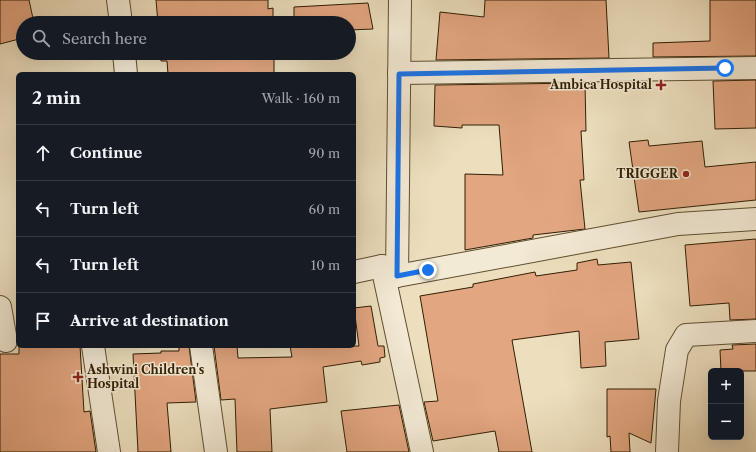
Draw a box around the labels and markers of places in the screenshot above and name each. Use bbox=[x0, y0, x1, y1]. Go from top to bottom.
place label: Ambica Hospital bbox=[549, 77, 652, 92]
marker: Ambica Hospital bbox=[655, 79, 667, 91]
place label: TRIGGER bbox=[616, 166, 679, 181]
marker: TRIGGER bbox=[681, 169, 691, 179]
place label: Ashwini Children's Hospital bbox=[86, 362, 205, 391]
marker: Ashwini Children's Hospital bbox=[72, 371, 84, 383]

